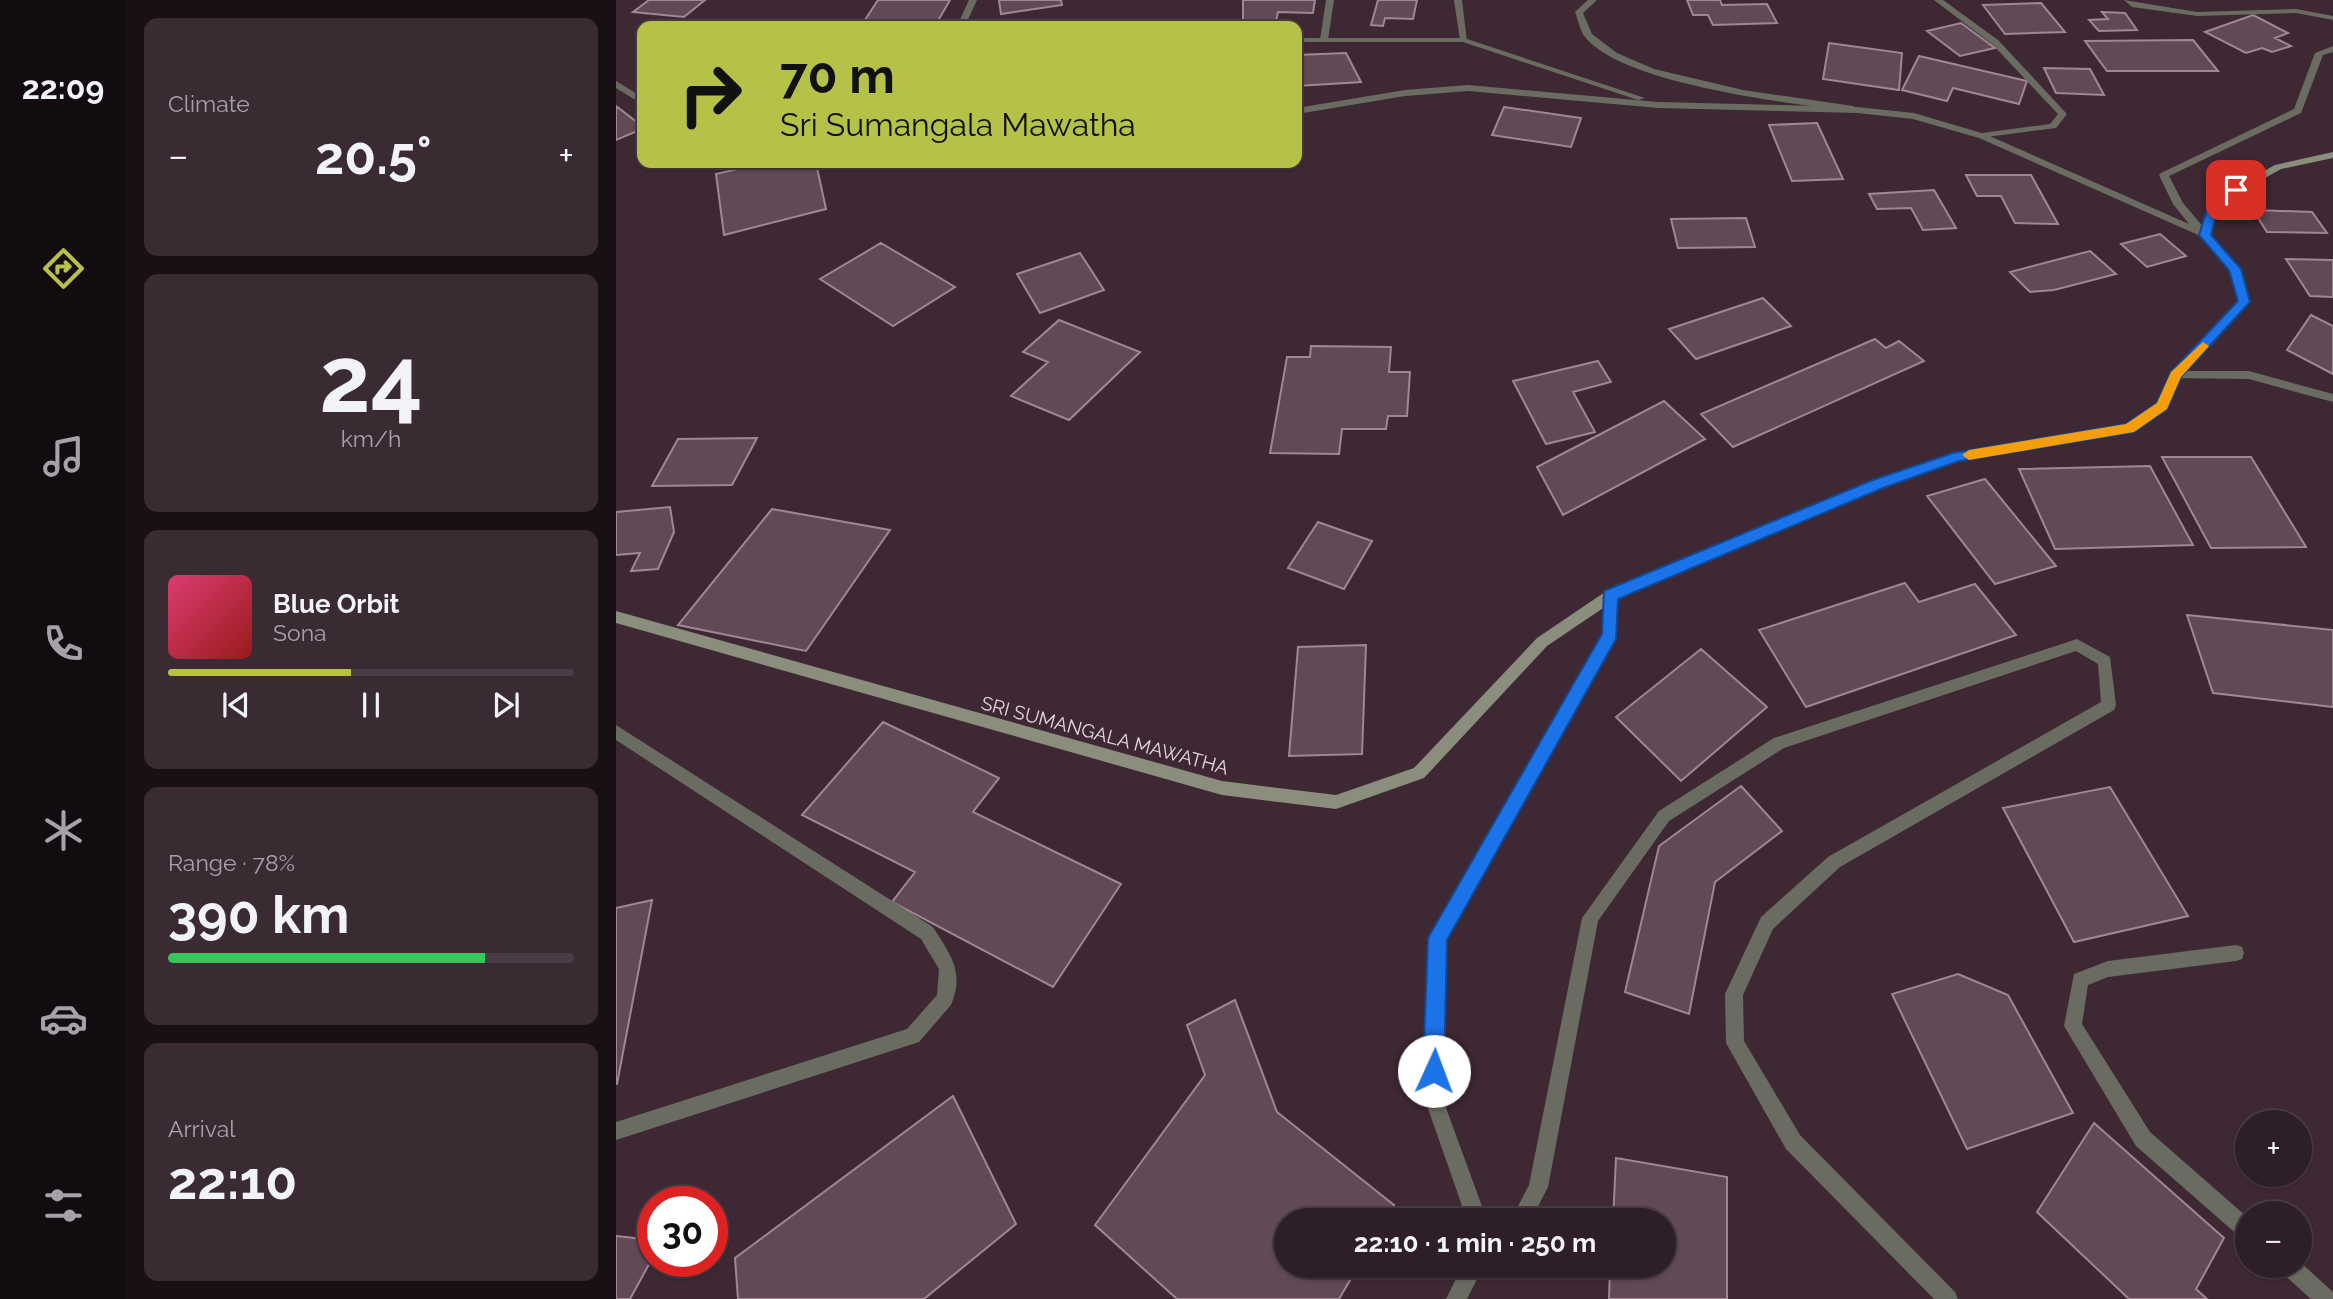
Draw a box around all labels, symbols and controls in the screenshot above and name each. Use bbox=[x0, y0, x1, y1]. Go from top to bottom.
text: 70 m bbox=[780, 47, 895, 104]
icon: right bbox=[665, 49, 756, 140]
text: 22:09 bbox=[22, 69, 104, 106]
text: Climate bbox=[168, 90, 250, 117]
text: Sri Sumangala Mawatha bbox=[780, 106, 1136, 143]
text: 20.5° bbox=[315, 125, 432, 186]
text: − bbox=[168, 133, 188, 178]
text: + bbox=[558, 133, 574, 178]
pin bbox=[2206, 160, 2266, 220]
icon: arrive bbox=[2217, 171, 2255, 209]
icon: directions bbox=[39, 244, 88, 293]
text: 24 bbox=[319, 326, 423, 433]
text: km/h bbox=[341, 425, 401, 452]
icon: music bbox=[39, 432, 88, 481]
text: Blue Orbit bbox=[273, 589, 400, 619]
icon: phone bbox=[39, 619, 88, 668]
text: Sona bbox=[273, 619, 327, 646]
icon: previous bbox=[217, 686, 255, 724]
icon: pause bbox=[352, 686, 390, 724]
icon: next bbox=[487, 686, 525, 724]
street label: SRI SUMANGALA MAWATHA bbox=[979, 691, 1231, 779]
icon: climate bbox=[39, 806, 88, 855]
text: Range · 78% bbox=[168, 849, 295, 876]
text: 390 km bbox=[168, 884, 349, 945]
icon: car bbox=[39, 994, 88, 1043]
position arrow bbox=[1397, 1034, 1471, 1108]
map controls bbox=[2235, 1110, 2312, 1278]
button: + bbox=[2235, 1110, 2312, 1187]
text: Arrival bbox=[168, 1115, 235, 1142]
text: 22:10 bbox=[168, 1150, 297, 1211]
icon: filters bbox=[39, 1181, 88, 1230]
speed limit sign: 30 bbox=[637, 1186, 728, 1277]
button: − bbox=[2235, 1201, 2312, 1278]
text: 22:10 · 1 min · 250 m bbox=[1354, 1228, 1596, 1258]

